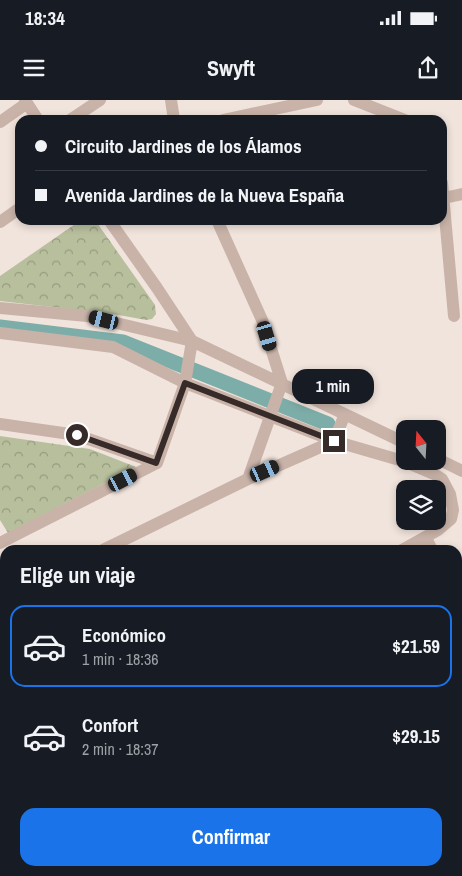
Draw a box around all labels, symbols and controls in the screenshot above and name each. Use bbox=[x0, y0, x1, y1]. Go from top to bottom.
text: 18:34 bbox=[25, 5, 65, 31]
text: Swyft bbox=[207, 53, 255, 83]
icon: menu bbox=[20, 54, 48, 82]
icon: share bbox=[414, 54, 442, 82]
text: Circuito Jardines de los Álamos bbox=[65, 133, 302, 159]
text: Avenida Jardines de la Nueva España bbox=[65, 182, 344, 208]
car bbox=[87, 309, 120, 331]
car bbox=[255, 319, 278, 353]
callout: 1 min bbox=[293, 368, 375, 404]
text: 1 min bbox=[316, 375, 350, 397]
north arrow bbox=[396, 420, 446, 470]
map controls bbox=[396, 420, 446, 530]
route start bbox=[66, 424, 88, 446]
route end bbox=[323, 430, 345, 452]
car bbox=[248, 458, 281, 484]
car bbox=[106, 467, 139, 493]
button: layers bbox=[396, 480, 446, 530]
text: Elige un viaje bbox=[20, 560, 135, 590]
text: Económico bbox=[82, 622, 166, 648]
icon: car bbox=[22, 624, 67, 669]
text: $21.59 bbox=[392, 633, 440, 659]
text: 1 min · 18:36 bbox=[82, 648, 159, 670]
text: Confort bbox=[82, 712, 138, 738]
icon: car bbox=[22, 714, 67, 759]
text: $29.15 bbox=[392, 723, 440, 749]
text: 2 min · 18:37 bbox=[82, 738, 159, 760]
button: Confirmar bbox=[20, 808, 442, 866]

